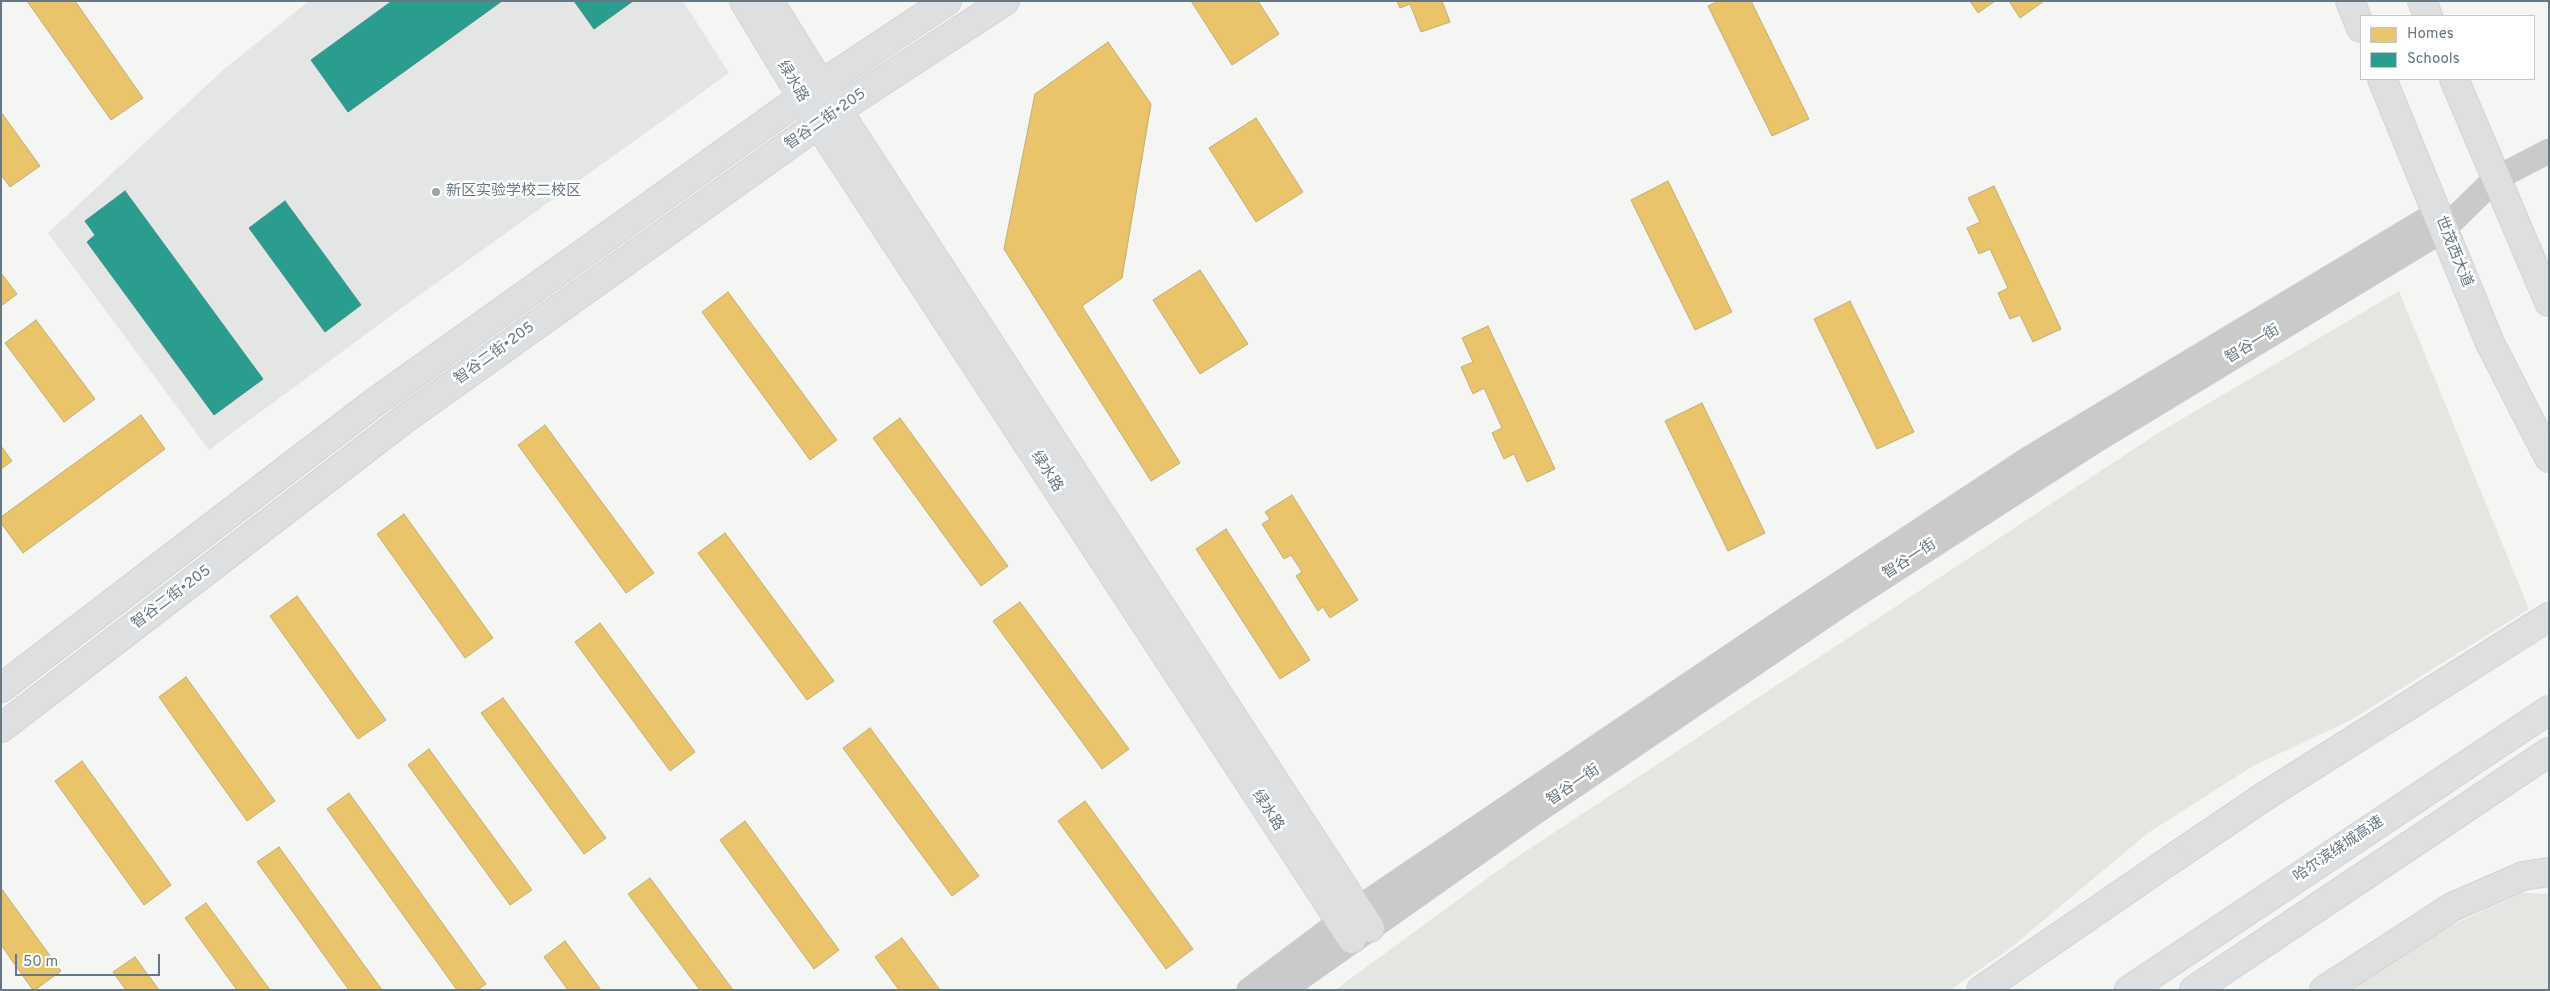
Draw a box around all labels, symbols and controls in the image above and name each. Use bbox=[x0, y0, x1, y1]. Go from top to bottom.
legend bbox=[2360, 15, 2535, 80]
text: Homes bbox=[2407, 25, 2454, 44]
text: Schools bbox=[2407, 50, 2460, 69]
street label: 绿水路 bbox=[773, 58, 811, 106]
street label: 智谷二街•205 bbox=[782, 86, 870, 154]
place label: 新区实验学校二校区 bbox=[446, 183, 581, 201]
marker: 新区实验学校二校区 bbox=[430, 186, 442, 198]
street label: 世茂西大道 bbox=[2431, 214, 2475, 290]
street label: 智谷二街•205 bbox=[452, 319, 538, 389]
street label: 智谷一街 bbox=[2223, 322, 2283, 368]
street label: 绿水路 bbox=[1026, 448, 1066, 496]
street label: 智谷一街 bbox=[1880, 536, 1940, 584]
street label: 智谷二街•205 bbox=[129, 562, 215, 634]
street label: 智谷一街 bbox=[1544, 762, 1604, 810]
street label: 绿水路 bbox=[1247, 787, 1287, 835]
street label: 哈尔滨绕城高速 bbox=[2290, 813, 2388, 887]
scale bar bbox=[18, 944, 162, 976]
text: 50 m bbox=[23, 953, 58, 972]

